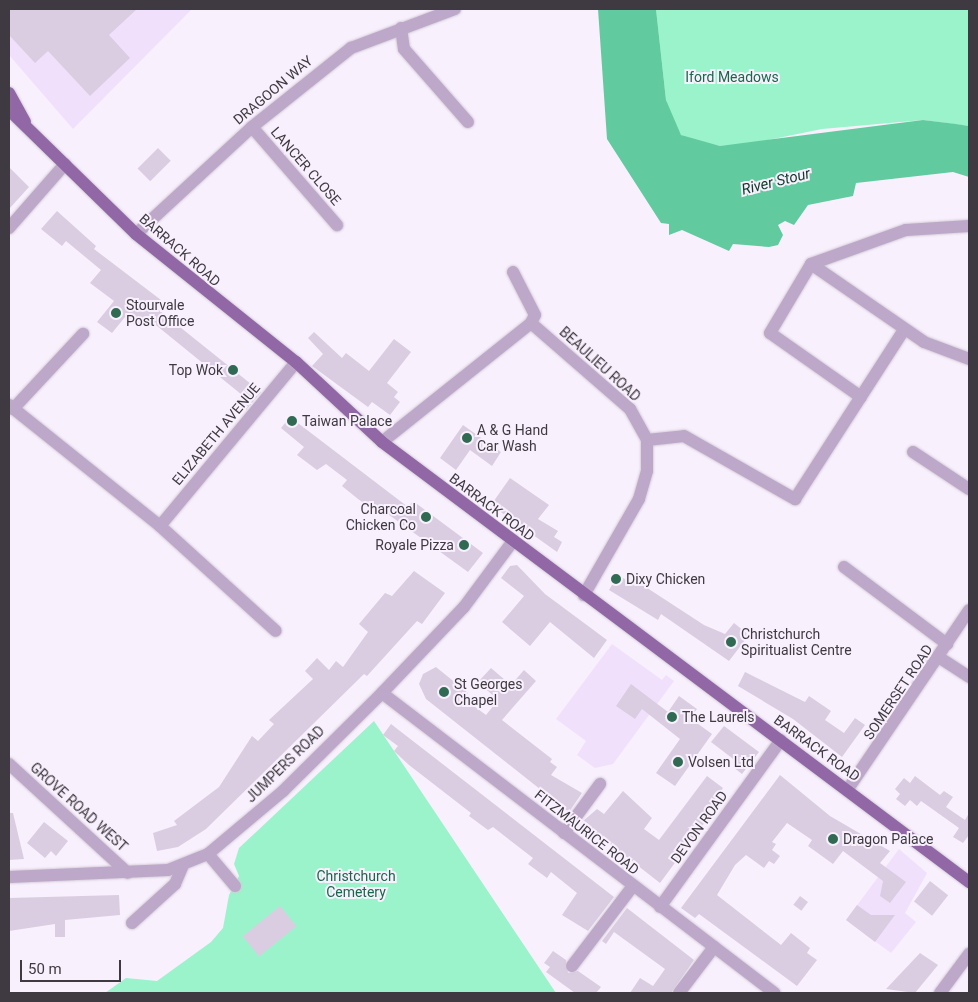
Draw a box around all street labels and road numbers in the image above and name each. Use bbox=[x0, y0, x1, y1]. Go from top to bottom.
street label: DRAGOON WAY bbox=[230, 52, 316, 128]
street label: LANCER CLOSE bbox=[267, 123, 345, 209]
street label: BARRACK ROAD bbox=[136, 210, 224, 290]
street label: BEAULIEU ROAD bbox=[556, 323, 644, 405]
street label: ELIZABETH AVENUE bbox=[168, 380, 264, 488]
street label: BARRACK ROAD bbox=[446, 470, 538, 544]
street label: SOMERSET ROAD bbox=[860, 641, 936, 743]
street label: BARRACK ROAD bbox=[771, 711, 863, 785]
street label: JUMPERS ROAD bbox=[242, 722, 328, 806]
street label: GROVE ROAD WEST bbox=[27, 759, 131, 855]
street label: FITZMAURICE ROAD bbox=[531, 786, 643, 878]
street label: DEVON ROAD bbox=[667, 787, 731, 867]

